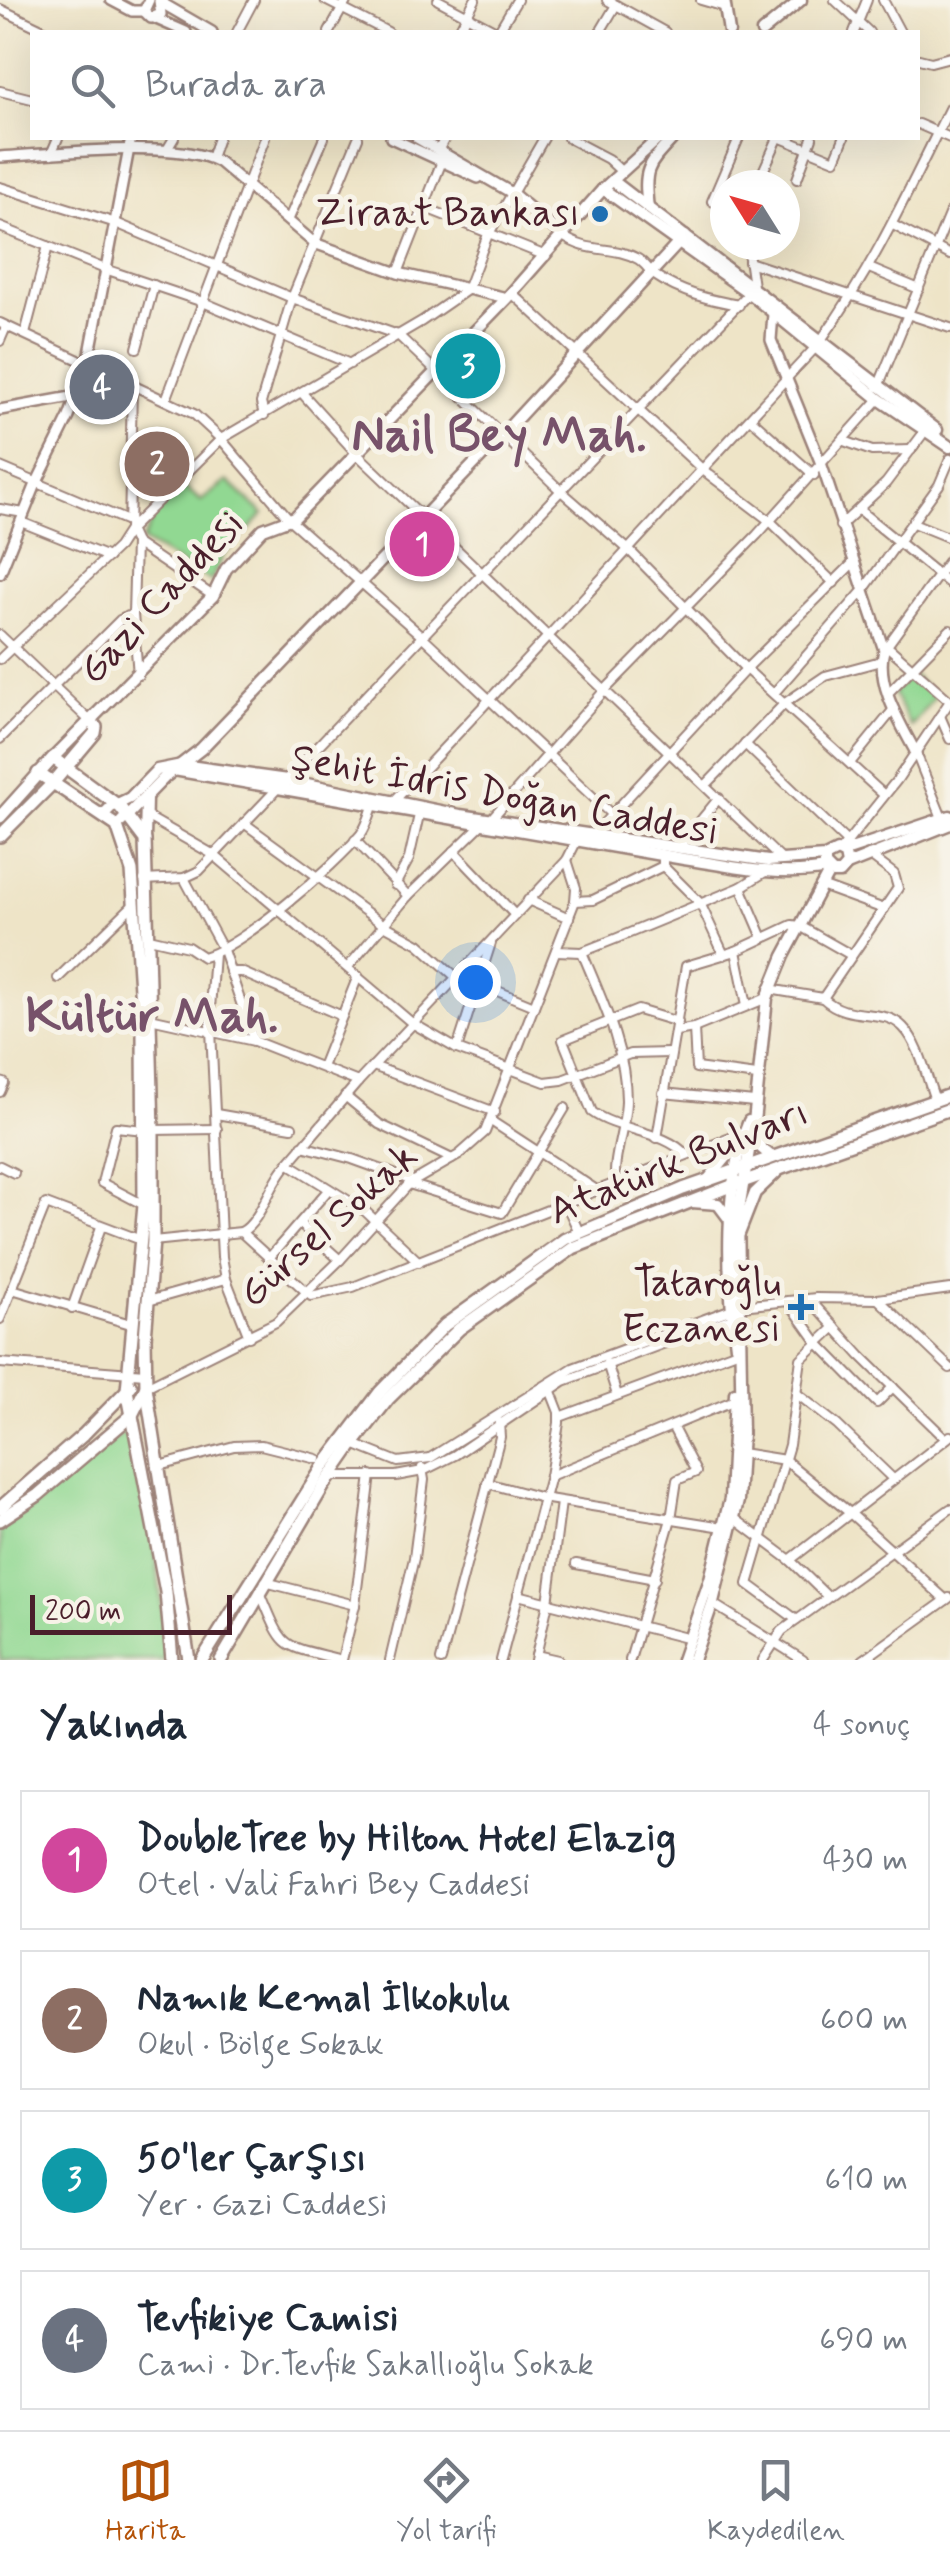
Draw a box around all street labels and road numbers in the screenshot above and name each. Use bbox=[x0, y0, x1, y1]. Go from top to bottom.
street label: Gazi Caddesi bbox=[68, 500, 256, 696]
street label: Şehit İdris Doğan Caddesi bbox=[287, 733, 723, 859]
street label: Atatürk Bulvarı bbox=[542, 1087, 816, 1239]
street label: Gürsel Sokak bbox=[228, 1132, 430, 1320]

